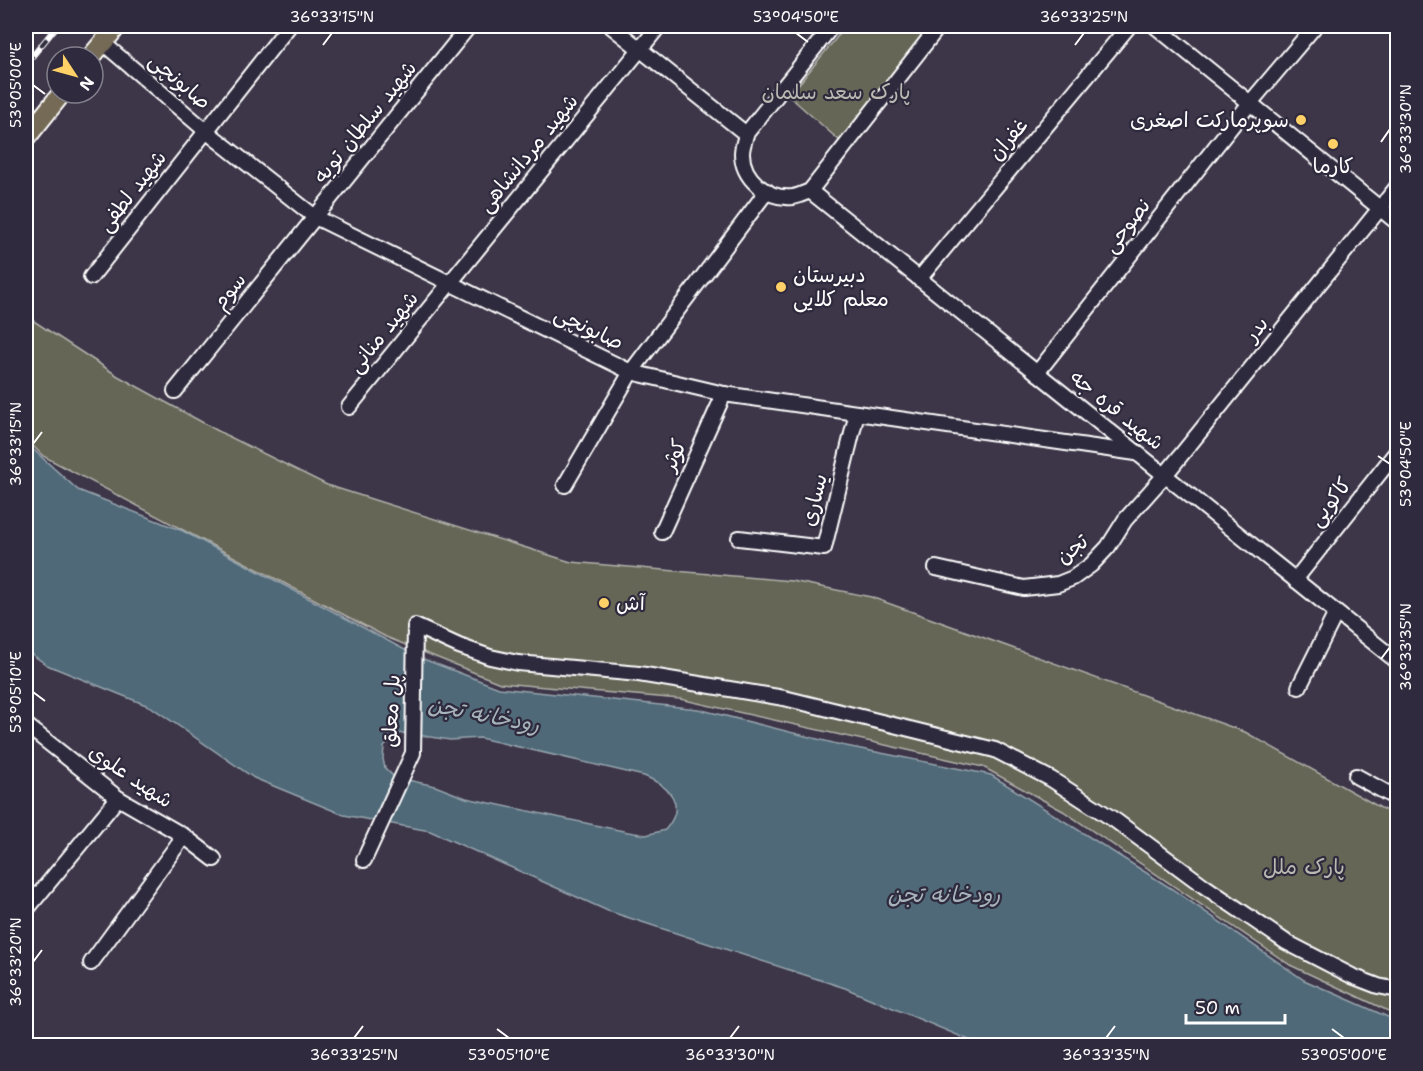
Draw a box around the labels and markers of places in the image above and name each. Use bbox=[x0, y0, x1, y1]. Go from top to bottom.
place label: سوپرمارکت اصغری bbox=[1130, 106, 1289, 134]
marker: سوپرمارکت اصغری bbox=[1294, 113, 1308, 127]
marker: کارما bbox=[1326, 137, 1340, 151]
place label: کارما bbox=[1313, 152, 1353, 180]
place label: دبیرستان معلم کلایی bbox=[793, 261, 889, 315]
marker: دبیرستان معلم کلایی bbox=[774, 280, 788, 294]
place label: آش bbox=[616, 589, 646, 617]
marker: آش bbox=[597, 596, 611, 610]

